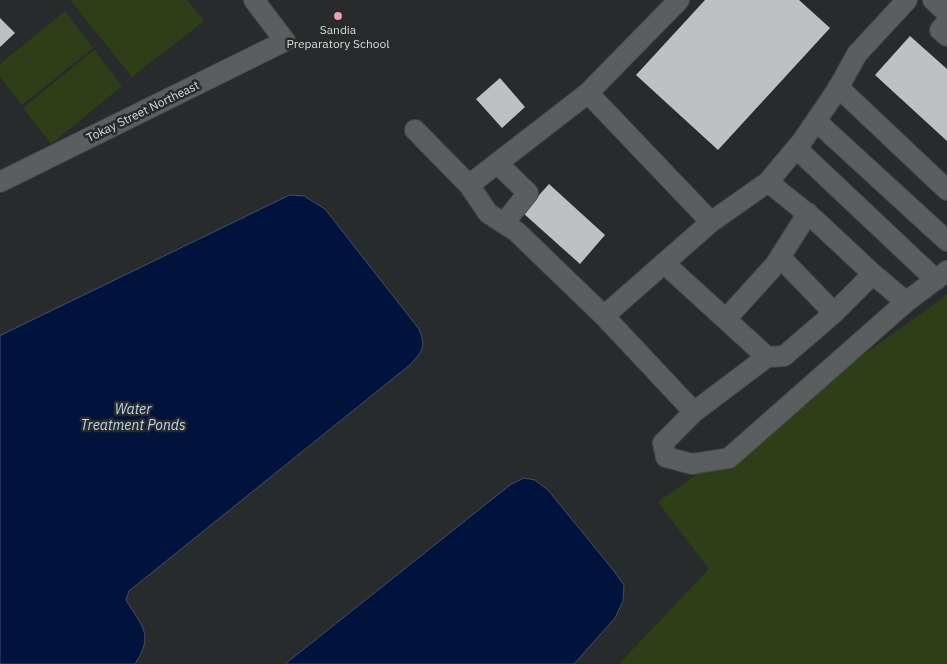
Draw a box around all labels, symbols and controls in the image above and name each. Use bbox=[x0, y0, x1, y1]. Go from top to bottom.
marker: Sandia Preparatory School bbox=[332, 10, 344, 22]
place label: Sandia Preparatory School bbox=[287, 24, 389, 52]
street label: Tokay Street Northeast bbox=[84, 78, 202, 146]
water label: Water Treatment Ponds bbox=[80, 402, 186, 434]

